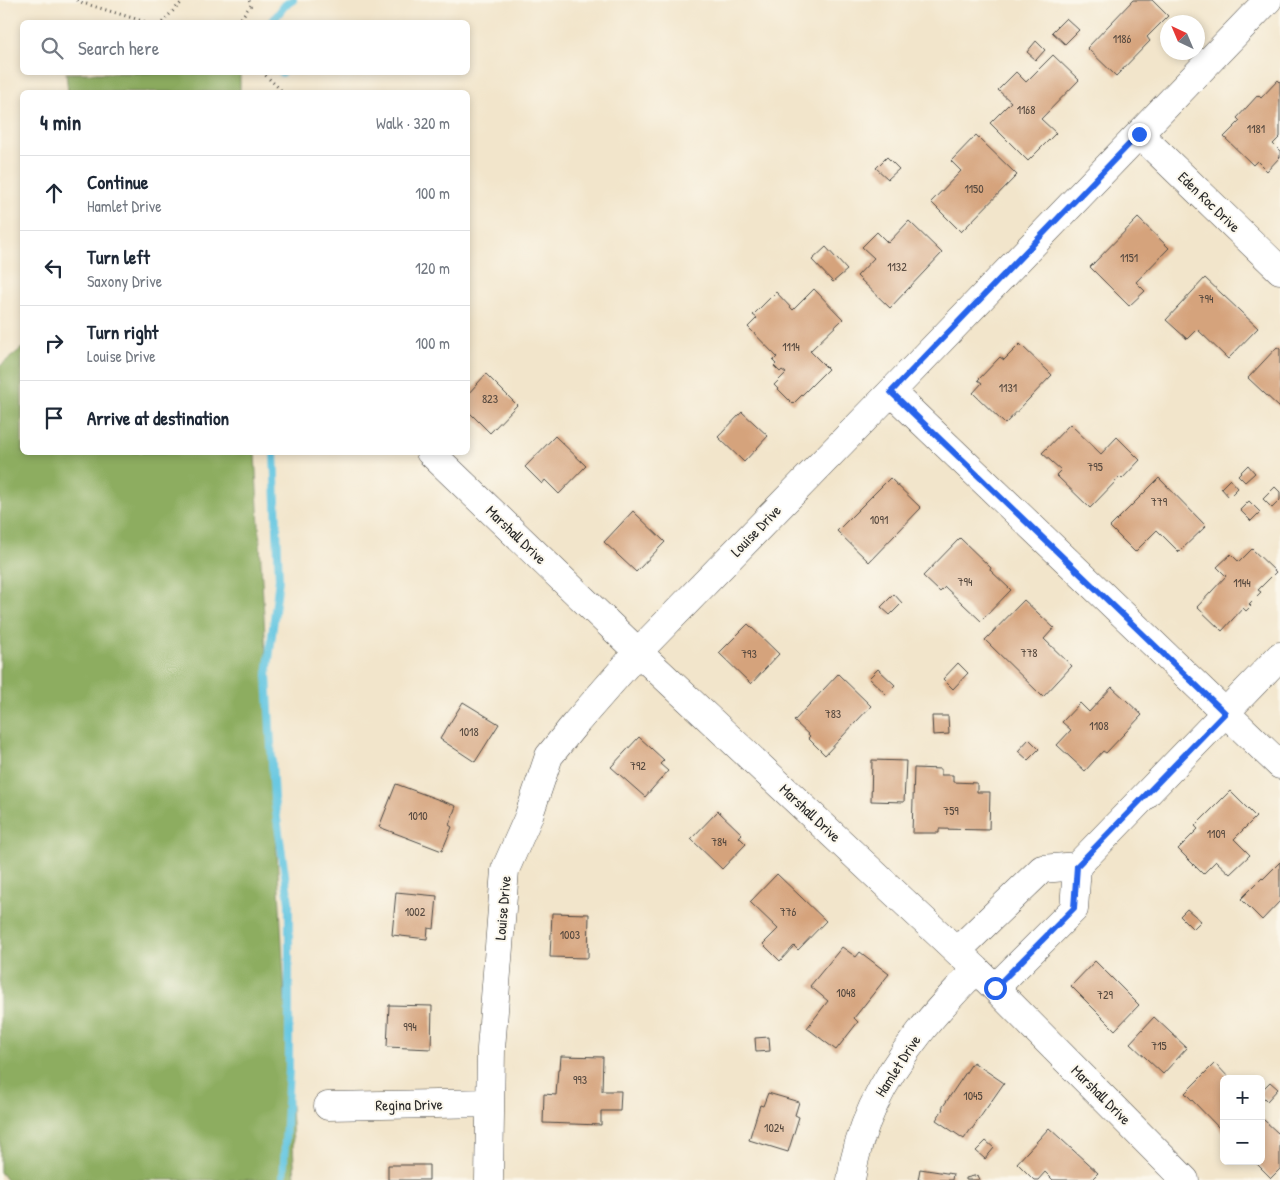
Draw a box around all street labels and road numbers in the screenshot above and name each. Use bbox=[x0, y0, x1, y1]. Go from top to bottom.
street label: Eden Roc Drive bbox=[1174, 167, 1245, 237]
street label: Marshall Drive bbox=[481, 500, 551, 569]
street label: Louise Drive bbox=[726, 500, 786, 561]
street label: Marshall Drive bbox=[775, 779, 846, 846]
street label: Louise Drive bbox=[489, 875, 516, 941]
street label: Hamlet Drive bbox=[870, 1031, 925, 1101]
street label: Marshall Drive bbox=[1067, 1060, 1136, 1129]
street label: Regina Drive bbox=[375, 1093, 443, 1116]

